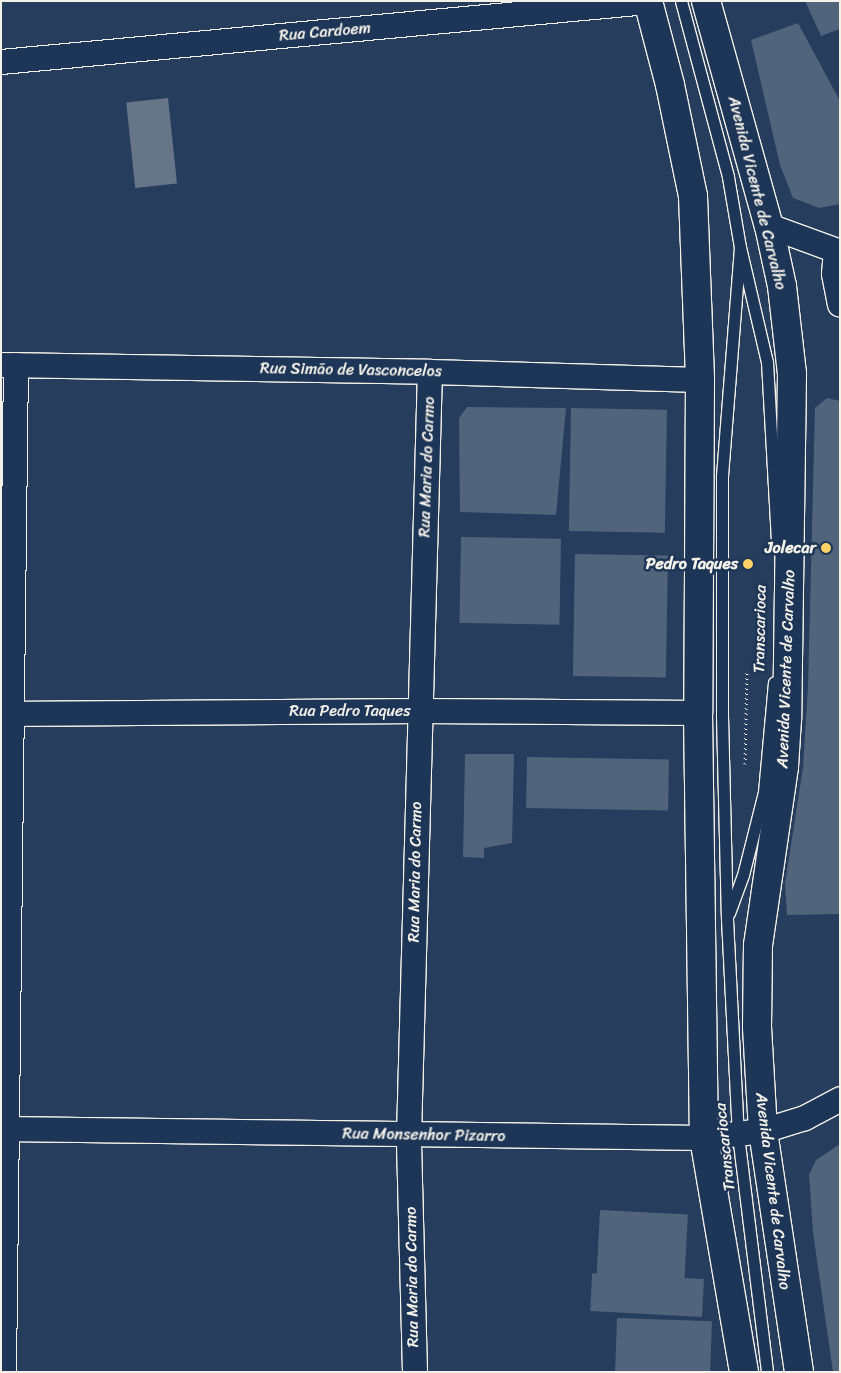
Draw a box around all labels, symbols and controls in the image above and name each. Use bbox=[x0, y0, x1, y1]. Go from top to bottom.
street label: Rua Cardoem bbox=[279, 18, 371, 46]
street label: Avenida Vicente de Carvalho bbox=[724, 94, 790, 292]
street label: Rua Simão de Vasconcelos bbox=[260, 359, 442, 381]
street label: Rua Maria do Carmo bbox=[415, 396, 439, 538]
place label: Jolecar bbox=[765, 538, 816, 558]
marker: Jolecar bbox=[820, 542, 832, 554]
place label: Pedro Taques bbox=[646, 554, 738, 574]
marker: Pedro Taques bbox=[742, 558, 754, 570]
street label: Avenida Vicente de Carvalho bbox=[773, 569, 799, 769]
street label: Transcarioca bbox=[750, 585, 770, 673]
street label: Rua Pedro Taques bbox=[289, 701, 411, 721]
street label: Rua Maria do Carmo bbox=[404, 802, 426, 942]
street label: Avenida Vicente de Carvalho bbox=[751, 1091, 795, 1291]
street label: Transcarioca bbox=[711, 1102, 739, 1192]
street label: Rua Monsenhor Pizarro bbox=[343, 1124, 505, 1146]
street label: Rua Maria do Carmo bbox=[401, 1207, 423, 1347]

